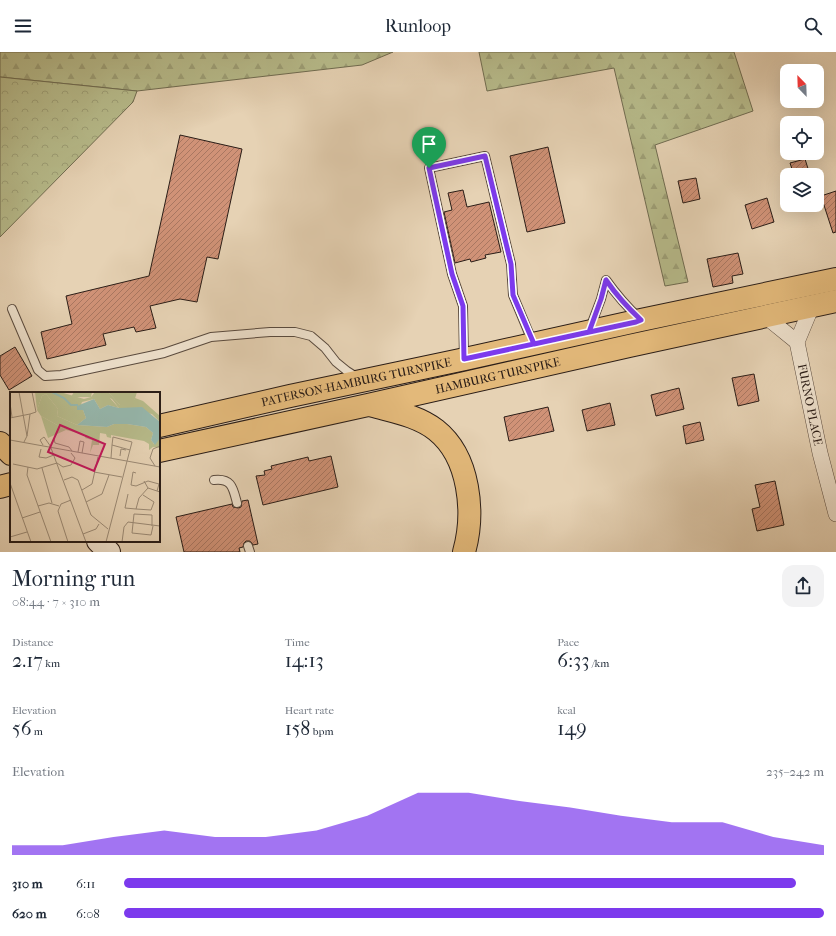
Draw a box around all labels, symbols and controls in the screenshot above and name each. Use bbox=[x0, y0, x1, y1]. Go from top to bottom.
icon: menu bbox=[12, 15, 34, 37]
icon: search bbox=[802, 15, 824, 37]
text: Runloop bbox=[385, 16, 451, 37]
north arrow bbox=[780, 64, 824, 108]
map controls bbox=[780, 64, 824, 212]
button: locate bbox=[780, 116, 824, 160]
pin bbox=[412, 127, 446, 168]
icon: arrive bbox=[418, 133, 440, 155]
button: layers bbox=[780, 168, 824, 212]
street label: PATERSON-HAMBURG TURNPIKE bbox=[260, 355, 453, 409]
street label: HAMBURG TURNPIKE bbox=[434, 355, 562, 397]
street label: FURNO PLACE bbox=[795, 363, 825, 447]
inset map bbox=[10, 392, 160, 542]
button: share bbox=[782, 565, 824, 607]
text: Morning run bbox=[12, 566, 135, 592]
text: 08:44 · 7 × 310 m bbox=[12, 594, 100, 609]
text: Distance bbox=[12, 636, 53, 649]
text: Time bbox=[285, 636, 310, 649]
text: Pace bbox=[557, 636, 579, 649]
text: 2.17 bbox=[12, 649, 43, 672]
text: 14:13 bbox=[285, 649, 324, 672]
text: 6:33 bbox=[557, 649, 589, 672]
text: km bbox=[43, 657, 60, 670]
text: /km bbox=[589, 657, 609, 670]
text: Elevation bbox=[12, 704, 56, 717]
text: Heart rate bbox=[285, 704, 334, 717]
text: kcal bbox=[557, 704, 576, 717]
text: 56 bbox=[12, 717, 31, 740]
text: 158 bbox=[285, 717, 310, 740]
text: 149 bbox=[557, 717, 587, 740]
text: m bbox=[31, 725, 43, 738]
text: bpm bbox=[310, 725, 334, 738]
text: Elevation bbox=[12, 764, 65, 779]
text: 235–242 m bbox=[766, 764, 824, 779]
text: 310 m bbox=[12, 876, 43, 891]
text: 6:11 bbox=[76, 876, 95, 891]
text: 620 m bbox=[12, 906, 47, 921]
text: 6:08 bbox=[76, 906, 100, 921]

